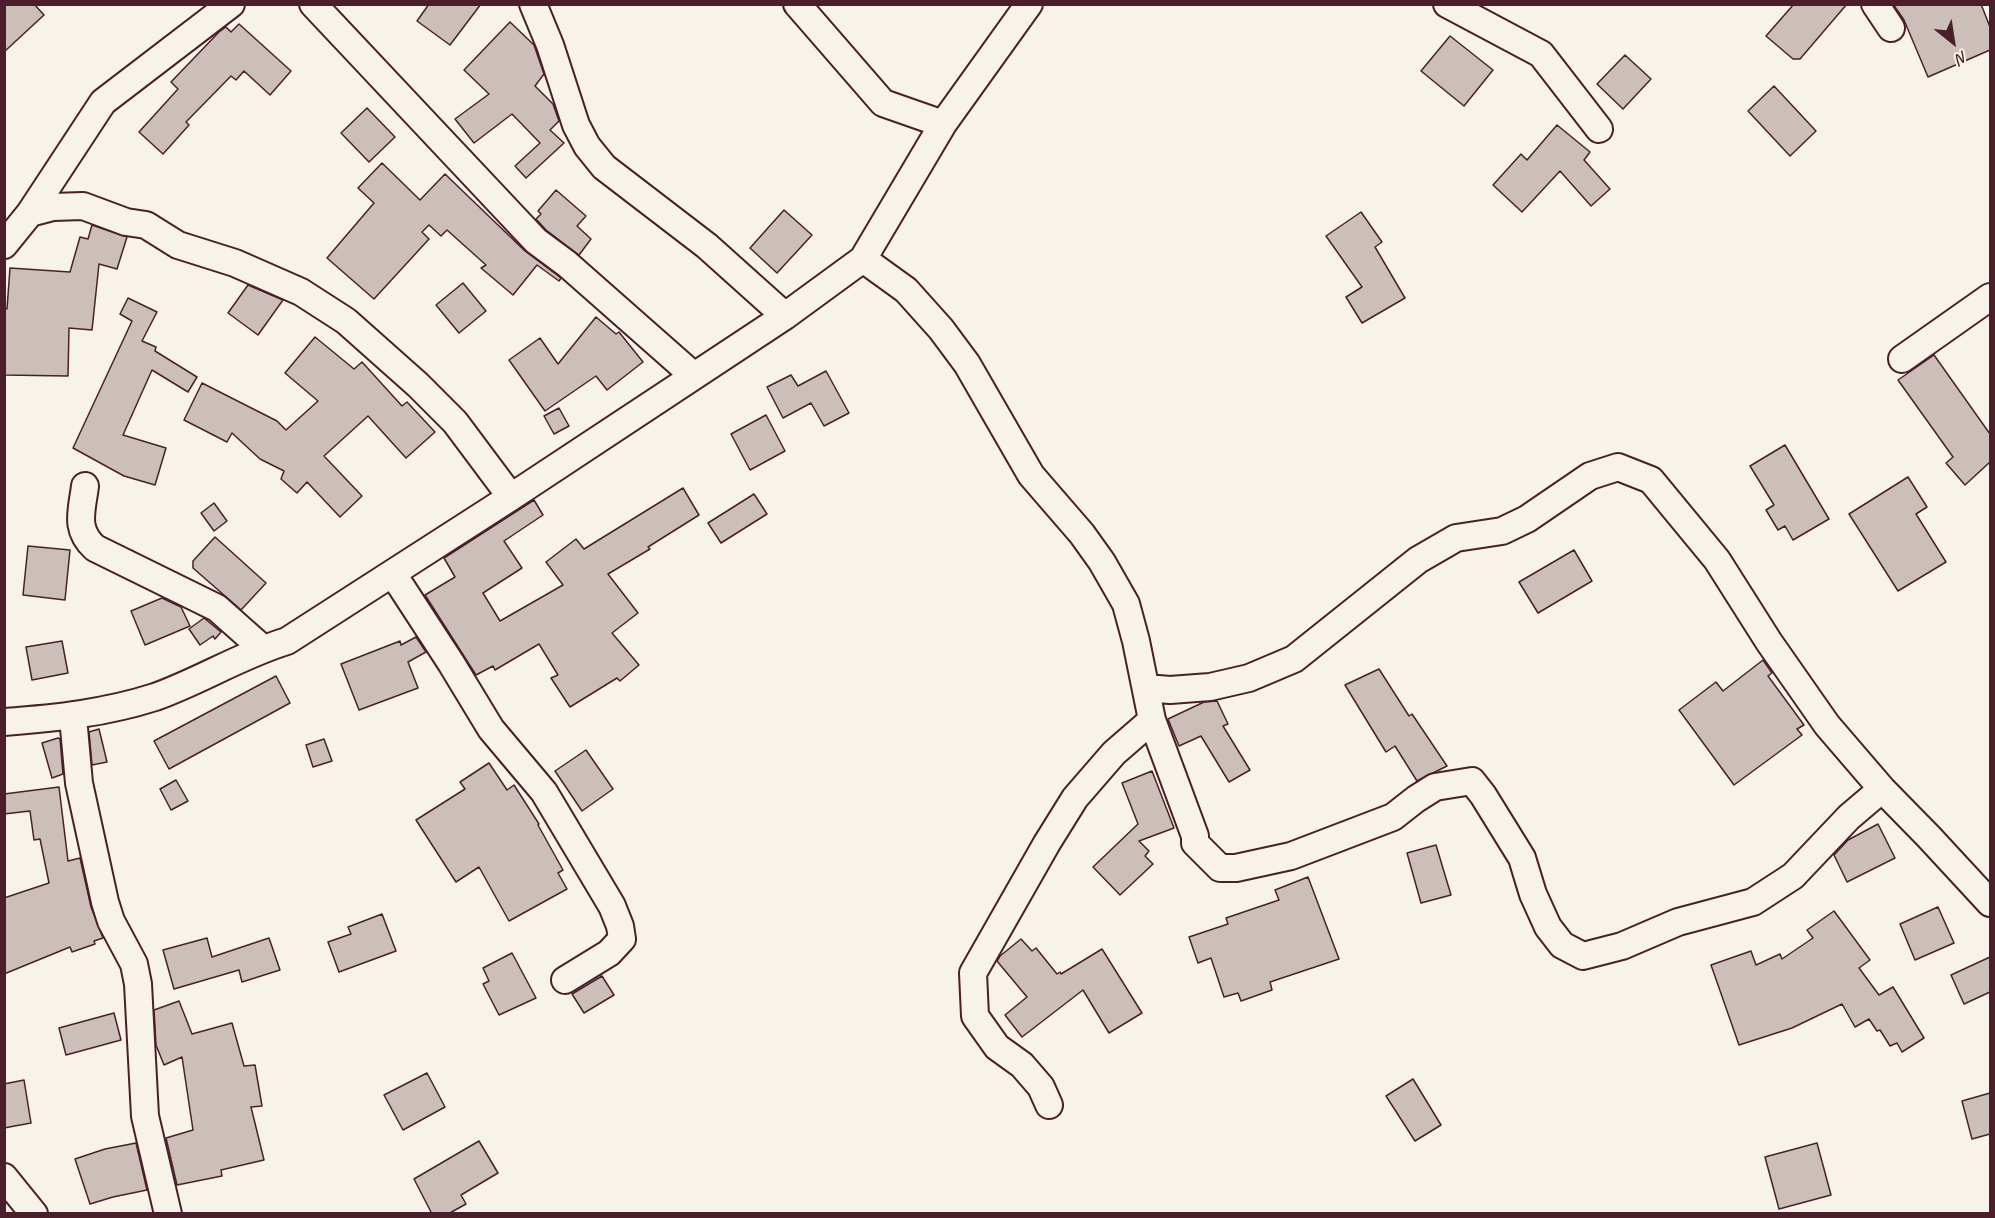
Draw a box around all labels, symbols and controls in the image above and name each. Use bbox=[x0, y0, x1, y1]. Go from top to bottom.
north arrow bbox=[1923, 12, 1983, 72]
text: N bbox=[1953, 46, 1971, 69]

